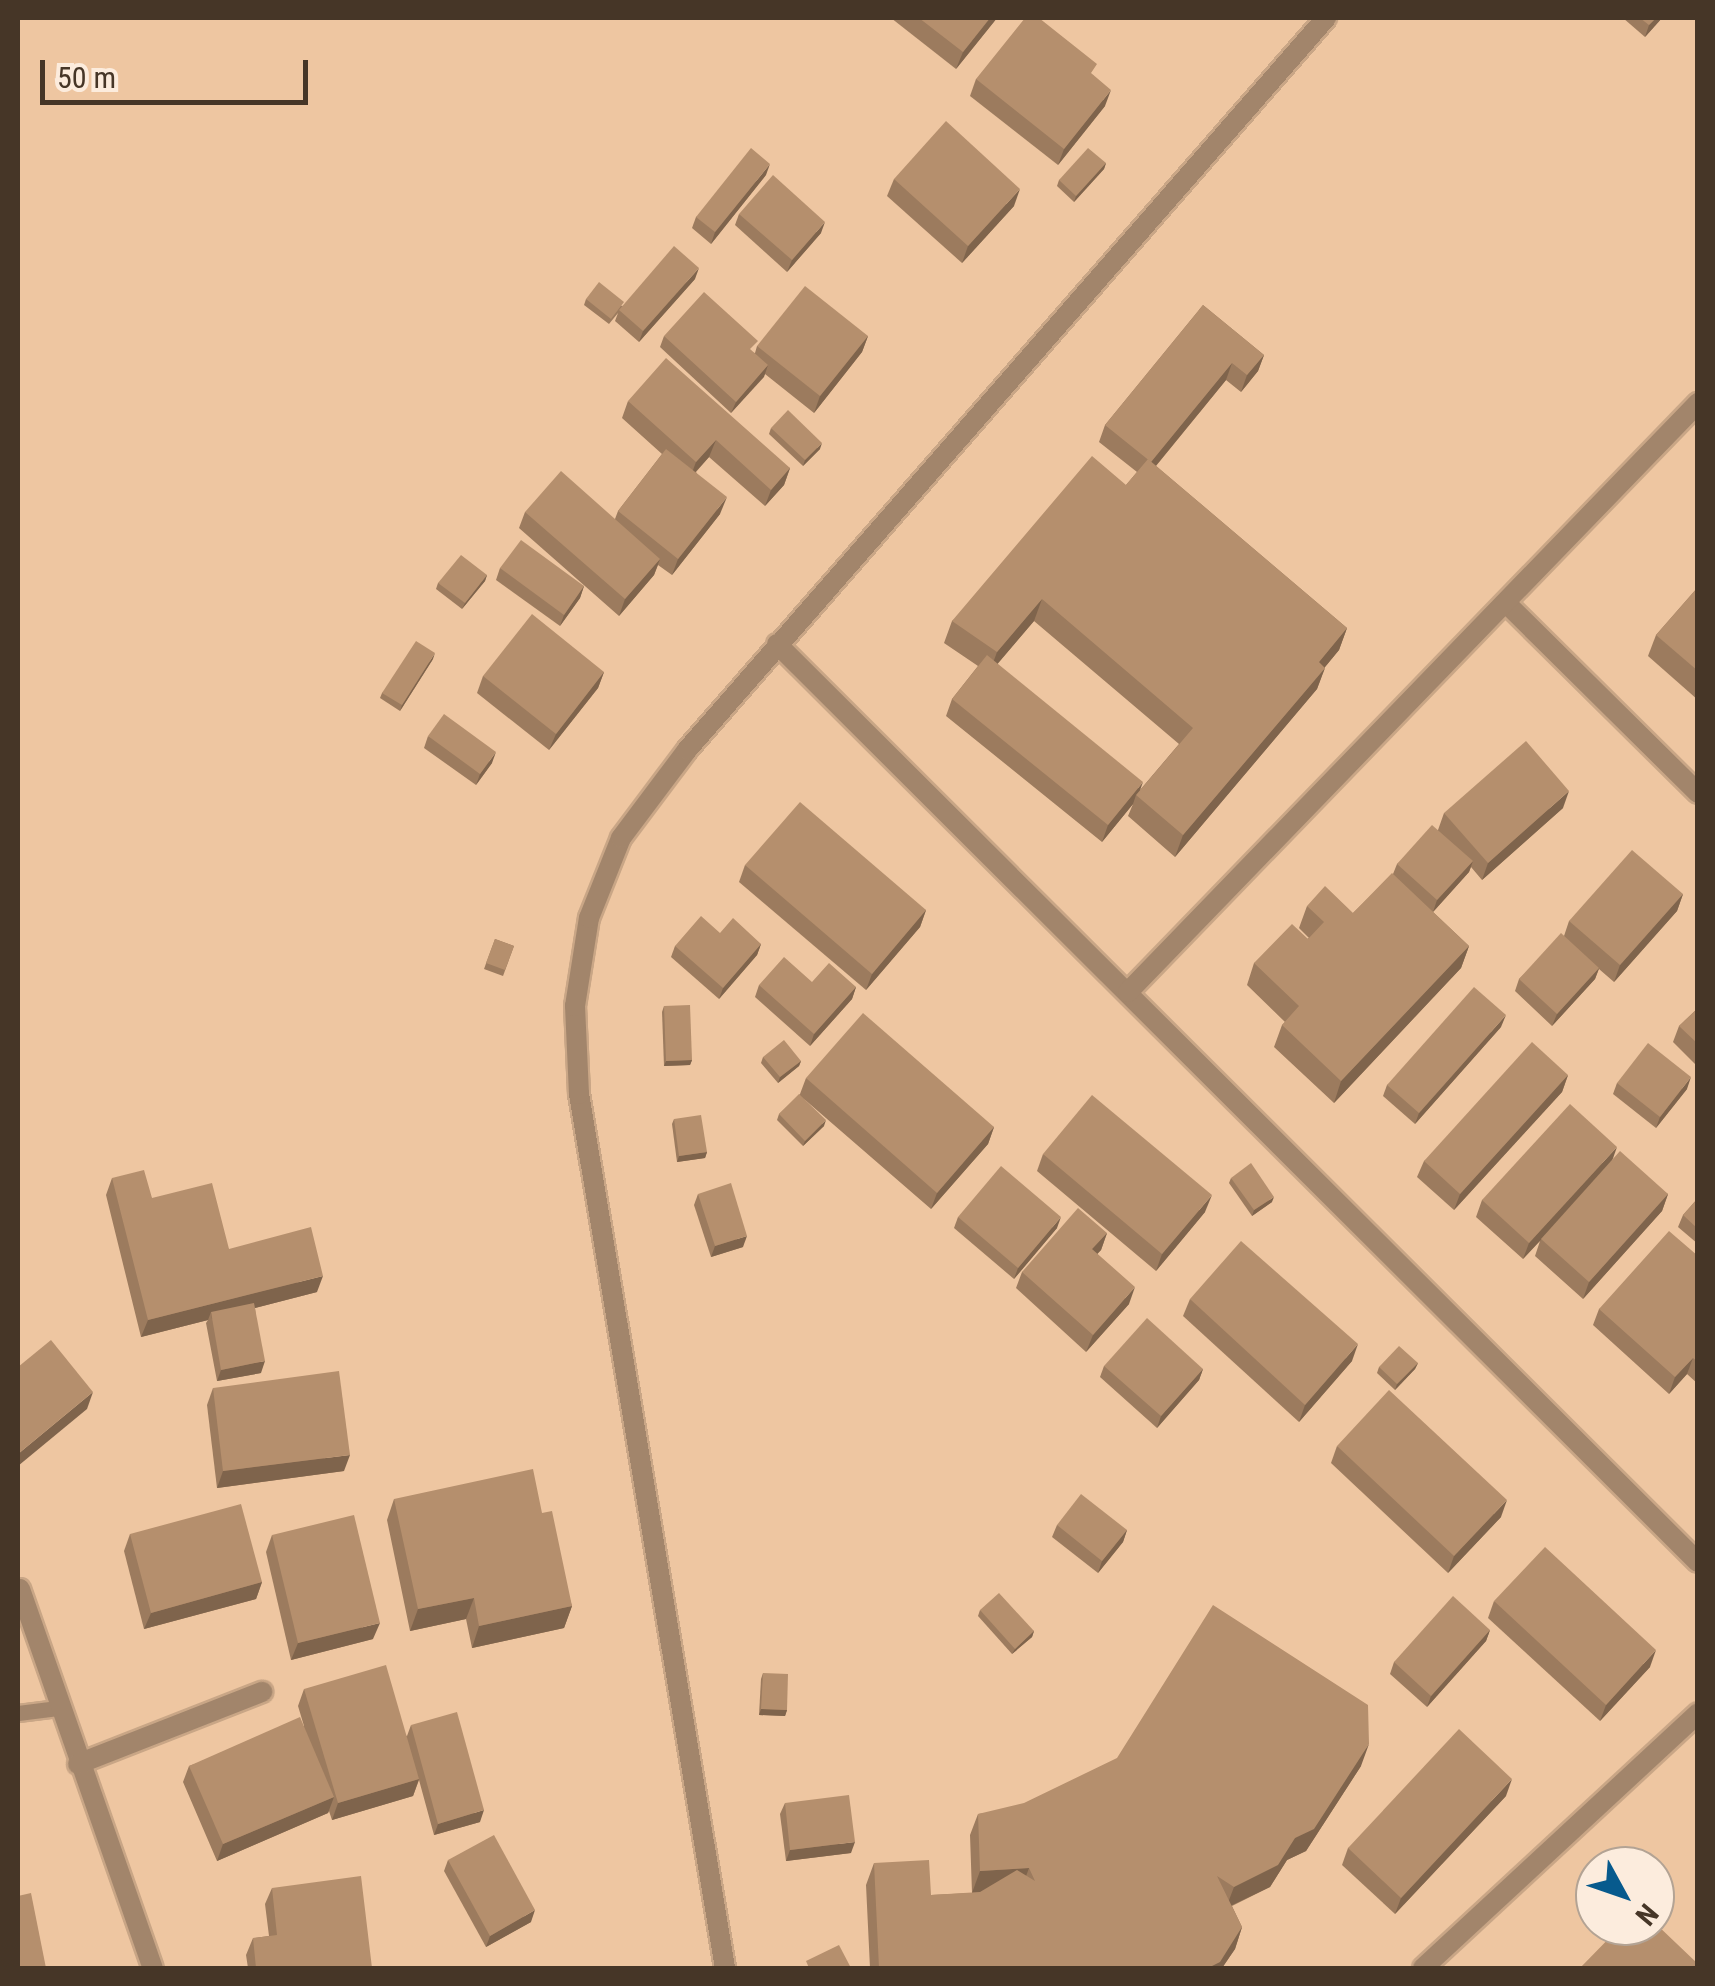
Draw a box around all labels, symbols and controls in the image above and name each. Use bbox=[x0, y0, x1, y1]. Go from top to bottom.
scale bar bbox=[45, 40, 312, 102]
text: 50 m bbox=[57, 60, 116, 95]
north arrow bbox=[1575, 1846, 1675, 1946]
text: N bbox=[1629, 1897, 1665, 1931]

